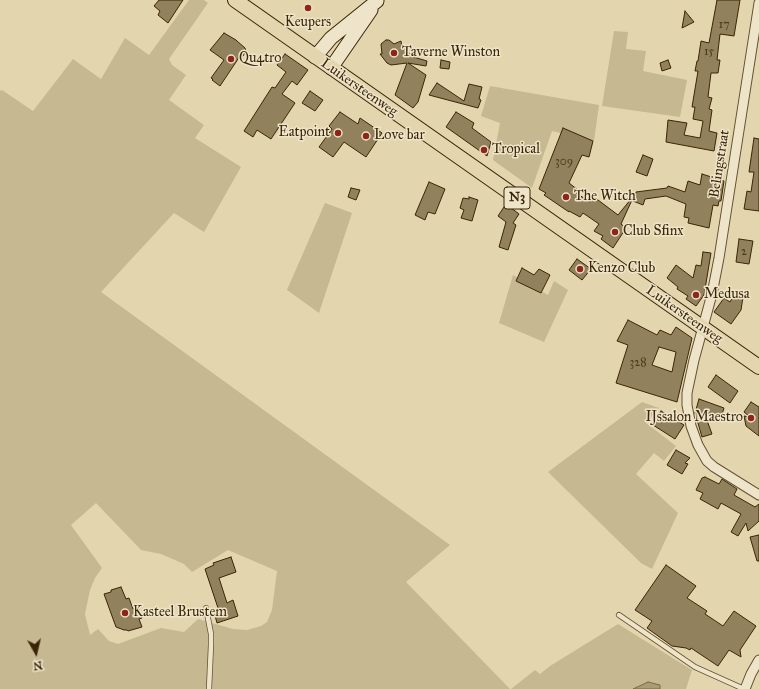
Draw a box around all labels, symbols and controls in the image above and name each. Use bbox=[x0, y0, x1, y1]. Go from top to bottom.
marker: Keupers bbox=[303, 3, 313, 13]
place label: Keupers bbox=[285, 15, 331, 31]
house number: 17 bbox=[718, 18, 730, 32]
place label: Taverne Winston bbox=[402, 45, 500, 61]
house number: 15 bbox=[704, 45, 714, 59]
marker: Taverne Winston bbox=[389, 48, 399, 58]
place label: Qu4tro bbox=[239, 51, 281, 67]
marker: Qu4tro bbox=[226, 54, 236, 64]
street label: Luikersteenweg bbox=[317, 55, 401, 121]
place label: Eatpoint bbox=[279, 125, 330, 141]
marker: Eatpoint bbox=[333, 128, 343, 138]
place label: Love bar bbox=[374, 128, 425, 144]
street label: Belingstraat bbox=[706, 129, 734, 199]
marker: Love bar bbox=[361, 131, 371, 141]
place label: Tropical bbox=[492, 142, 540, 158]
marker: Tropical bbox=[479, 145, 489, 155]
house number: 309 bbox=[555, 155, 573, 169]
road number: N3 bbox=[504, 187, 530, 209]
place label: The Witch bbox=[574, 189, 636, 205]
marker: The Witch bbox=[561, 192, 571, 202]
place label: Club Sfinx bbox=[623, 224, 683, 240]
marker: Club Sfinx bbox=[610, 227, 620, 237]
house number: 2 bbox=[741, 245, 747, 259]
place label: Kenzo Club bbox=[588, 261, 655, 277]
marker: Kenzo Club bbox=[575, 264, 585, 274]
street label: Luikersteenweg bbox=[642, 282, 726, 348]
place label: Medusa bbox=[704, 287, 750, 303]
marker: Medusa bbox=[691, 290, 701, 300]
house number: 328 bbox=[629, 356, 647, 370]
place label: IJssalon Maestro bbox=[645, 410, 743, 426]
marker: IJssalon Maestro bbox=[746, 413, 756, 423]
place label: Kasteel Brustem bbox=[133, 605, 227, 621]
marker: Kasteel Brustem bbox=[120, 608, 130, 618]
north arrow bbox=[16, 633, 56, 673]
text: N bbox=[32, 658, 43, 672]

